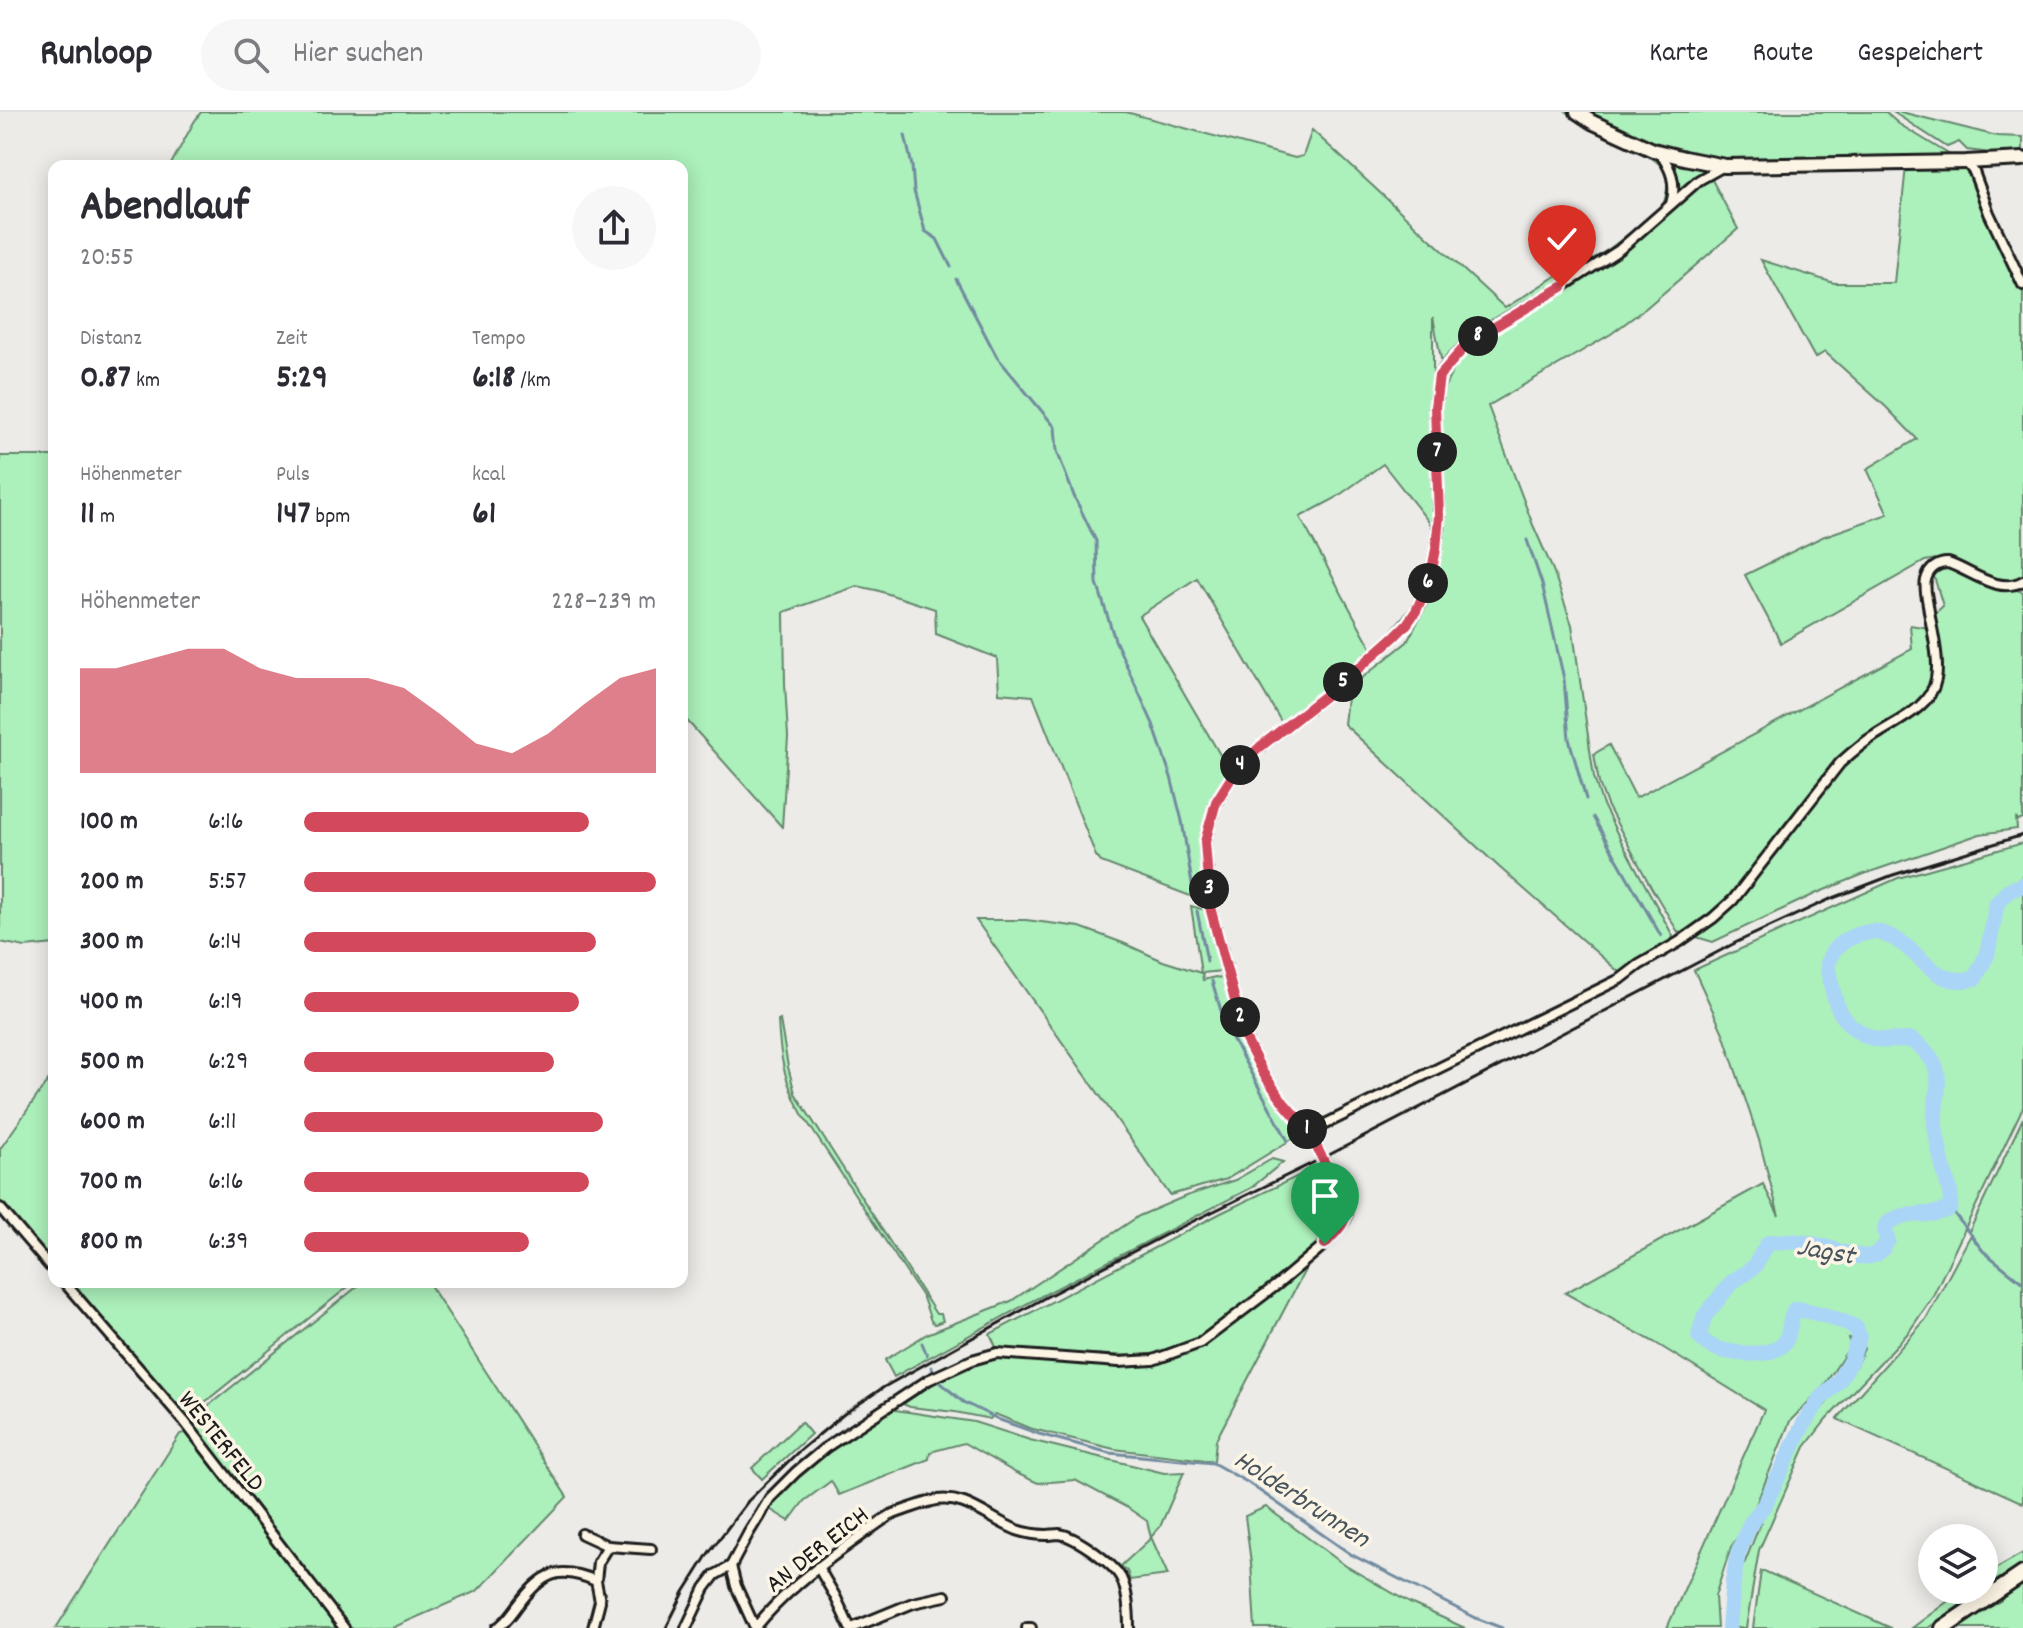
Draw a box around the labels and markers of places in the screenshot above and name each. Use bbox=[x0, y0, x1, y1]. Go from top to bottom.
pin bbox=[1528, 205, 1596, 287]
pin: 8 bbox=[1458, 316, 1498, 356]
pin: 7 bbox=[1417, 432, 1457, 472]
pin: 6 bbox=[1408, 563, 1448, 603]
pin: 5 bbox=[1323, 662, 1363, 702]
pin: 4 bbox=[1220, 745, 1260, 785]
pin: 3 bbox=[1189, 869, 1229, 909]
pin: 2 bbox=[1220, 997, 1260, 1037]
pin: 1 bbox=[1287, 1109, 1327, 1149]
pin bbox=[1291, 1162, 1359, 1244]

